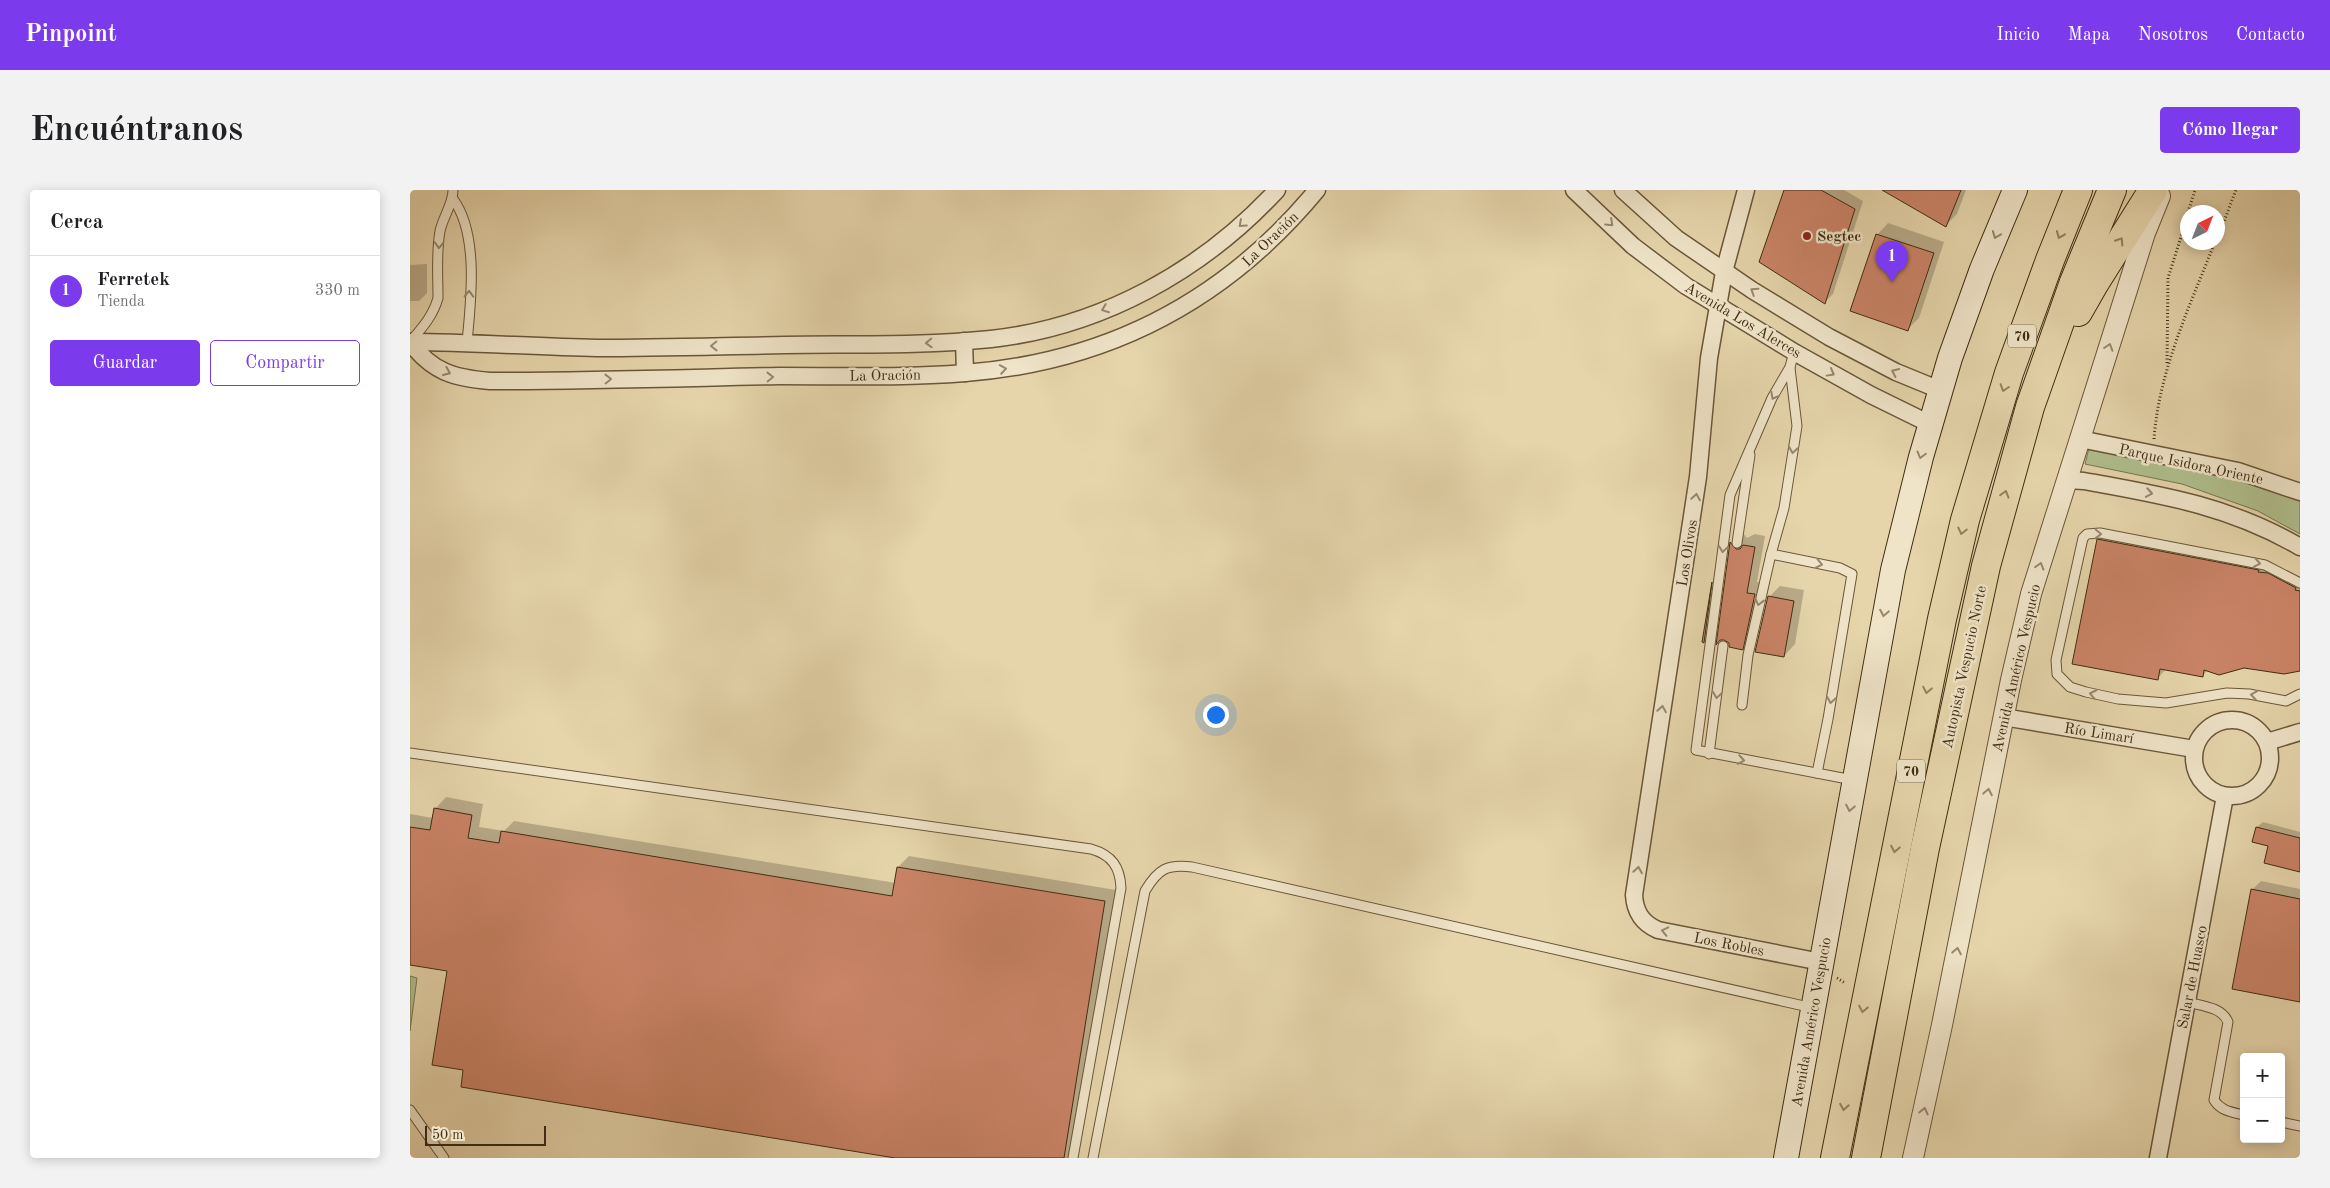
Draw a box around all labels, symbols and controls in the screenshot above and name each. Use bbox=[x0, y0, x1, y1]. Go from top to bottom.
text: Pinpoint bbox=[25, 23, 117, 47]
text: Inicio bbox=[1997, 26, 2040, 44]
text: Mapa bbox=[2068, 26, 2110, 44]
text: Nosotros bbox=[2138, 26, 2208, 44]
text: Contacto bbox=[2236, 26, 2305, 44]
button: Cómo llegar bbox=[2160, 107, 2300, 153]
text: Encuéntranos bbox=[30, 113, 243, 148]
north arrow bbox=[2180, 205, 2225, 250]
street label: La Oración bbox=[1240, 210, 1302, 270]
text: Cerca bbox=[50, 212, 103, 233]
one-way arrow bbox=[1604, 217, 1613, 226]
one-way arrow bbox=[1239, 219, 1248, 228]
marker: Segtec bbox=[1801, 230, 1813, 242]
place label: Segtec bbox=[1817, 230, 1861, 245]
one-way arrow bbox=[1991, 230, 2002, 239]
one-way arrow bbox=[2056, 230, 2066, 239]
one-way arrow bbox=[2114, 238, 2124, 247]
one-way arrow bbox=[434, 241, 445, 249]
pin: 1 bbox=[1876, 241, 1908, 282]
text: Ferretek bbox=[97, 271, 170, 290]
street label: Avenida Los Alerces bbox=[1681, 281, 1803, 362]
text: 1 bbox=[61, 283, 71, 299]
text: 330 m bbox=[315, 283, 360, 299]
one-way arrow bbox=[1750, 288, 1760, 297]
one-way arrow bbox=[464, 289, 475, 297]
text: Tienda bbox=[97, 294, 145, 310]
one-way arrow bbox=[1101, 303, 1110, 314]
road number: 70 bbox=[2008, 324, 2036, 348]
one-way arrow bbox=[925, 338, 932, 348]
button: Guardar bbox=[50, 340, 200, 386]
button: Compartir bbox=[210, 340, 360, 386]
one-way arrow bbox=[710, 341, 718, 351]
one-way arrow bbox=[2103, 343, 2113, 352]
one-way arrow bbox=[998, 364, 1007, 374]
one-way arrow bbox=[442, 366, 451, 377]
one-way arrow bbox=[1825, 366, 1834, 376]
one-way arrow bbox=[1891, 367, 1900, 378]
street label: La Oración bbox=[849, 368, 921, 385]
one-way arrow bbox=[767, 371, 775, 382]
one-way arrow bbox=[604, 374, 612, 384]
one-way arrow bbox=[2000, 383, 2010, 391]
one-way arrow bbox=[1770, 391, 1780, 400]
street label: Parque Isidora Oriente bbox=[2117, 443, 2264, 488]
one-way arrow bbox=[1789, 446, 1799, 455]
one-way arrow bbox=[1917, 451, 1927, 459]
one-way arrow bbox=[2145, 487, 2154, 497]
one-way arrow bbox=[1999, 490, 2009, 499]
one-way arrow bbox=[1690, 492, 1700, 501]
street label: Los Olivos bbox=[1676, 518, 1701, 588]
one-way arrow bbox=[1957, 527, 1968, 536]
one-way arrow bbox=[2094, 529, 2102, 540]
one-way arrow bbox=[1718, 544, 1728, 553]
one-way arrow bbox=[2253, 557, 2262, 568]
one-way arrow bbox=[1814, 558, 1823, 568]
one-way arrow bbox=[2035, 562, 2045, 570]
street label: Avenida Américo Vespucio bbox=[1991, 583, 2044, 754]
street label: Autopista Vespucio Norte bbox=[1941, 584, 1990, 750]
one-way arrow bbox=[1754, 597, 1765, 606]
one-way arrow bbox=[1879, 609, 1890, 618]
one-way arrow bbox=[1923, 686, 1933, 694]
one-way arrow bbox=[2088, 689, 2097, 700]
one-way arrow bbox=[1712, 691, 1723, 699]
one-way arrow bbox=[2249, 691, 2258, 701]
one-way arrow bbox=[1827, 696, 1837, 704]
your location bbox=[1203, 702, 1229, 728]
one-way arrow bbox=[1657, 705, 1667, 713]
street label: Río Limarí bbox=[2063, 722, 2135, 748]
one-way arrow bbox=[1737, 754, 1746, 764]
road number: 70 bbox=[1897, 760, 1925, 782]
one-way arrow bbox=[1983, 788, 1993, 796]
one-way arrow bbox=[1845, 803, 1856, 812]
one-way arrow bbox=[1890, 845, 1901, 854]
one-way arrow bbox=[1632, 865, 1642, 874]
street label: Salar de Huasco bbox=[2176, 924, 2211, 1030]
one-way arrow bbox=[1660, 926, 1669, 937]
street label: Los Robles bbox=[1692, 931, 1765, 960]
street label: Avenida Américo Vespucio bbox=[1790, 936, 1835, 1108]
one-way arrow bbox=[1951, 947, 1962, 956]
one-way arrow bbox=[1858, 1004, 1869, 1013]
map controls bbox=[2240, 1053, 2285, 1143]
button: + bbox=[2240, 1053, 2285, 1098]
button: − bbox=[2240, 1098, 2285, 1143]
one-way arrow bbox=[1839, 1103, 1849, 1111]
one-way arrow bbox=[1918, 1106, 1929, 1115]
scale bar bbox=[425, 1123, 546, 1146]
text: 50 m bbox=[432, 1128, 463, 1142]

